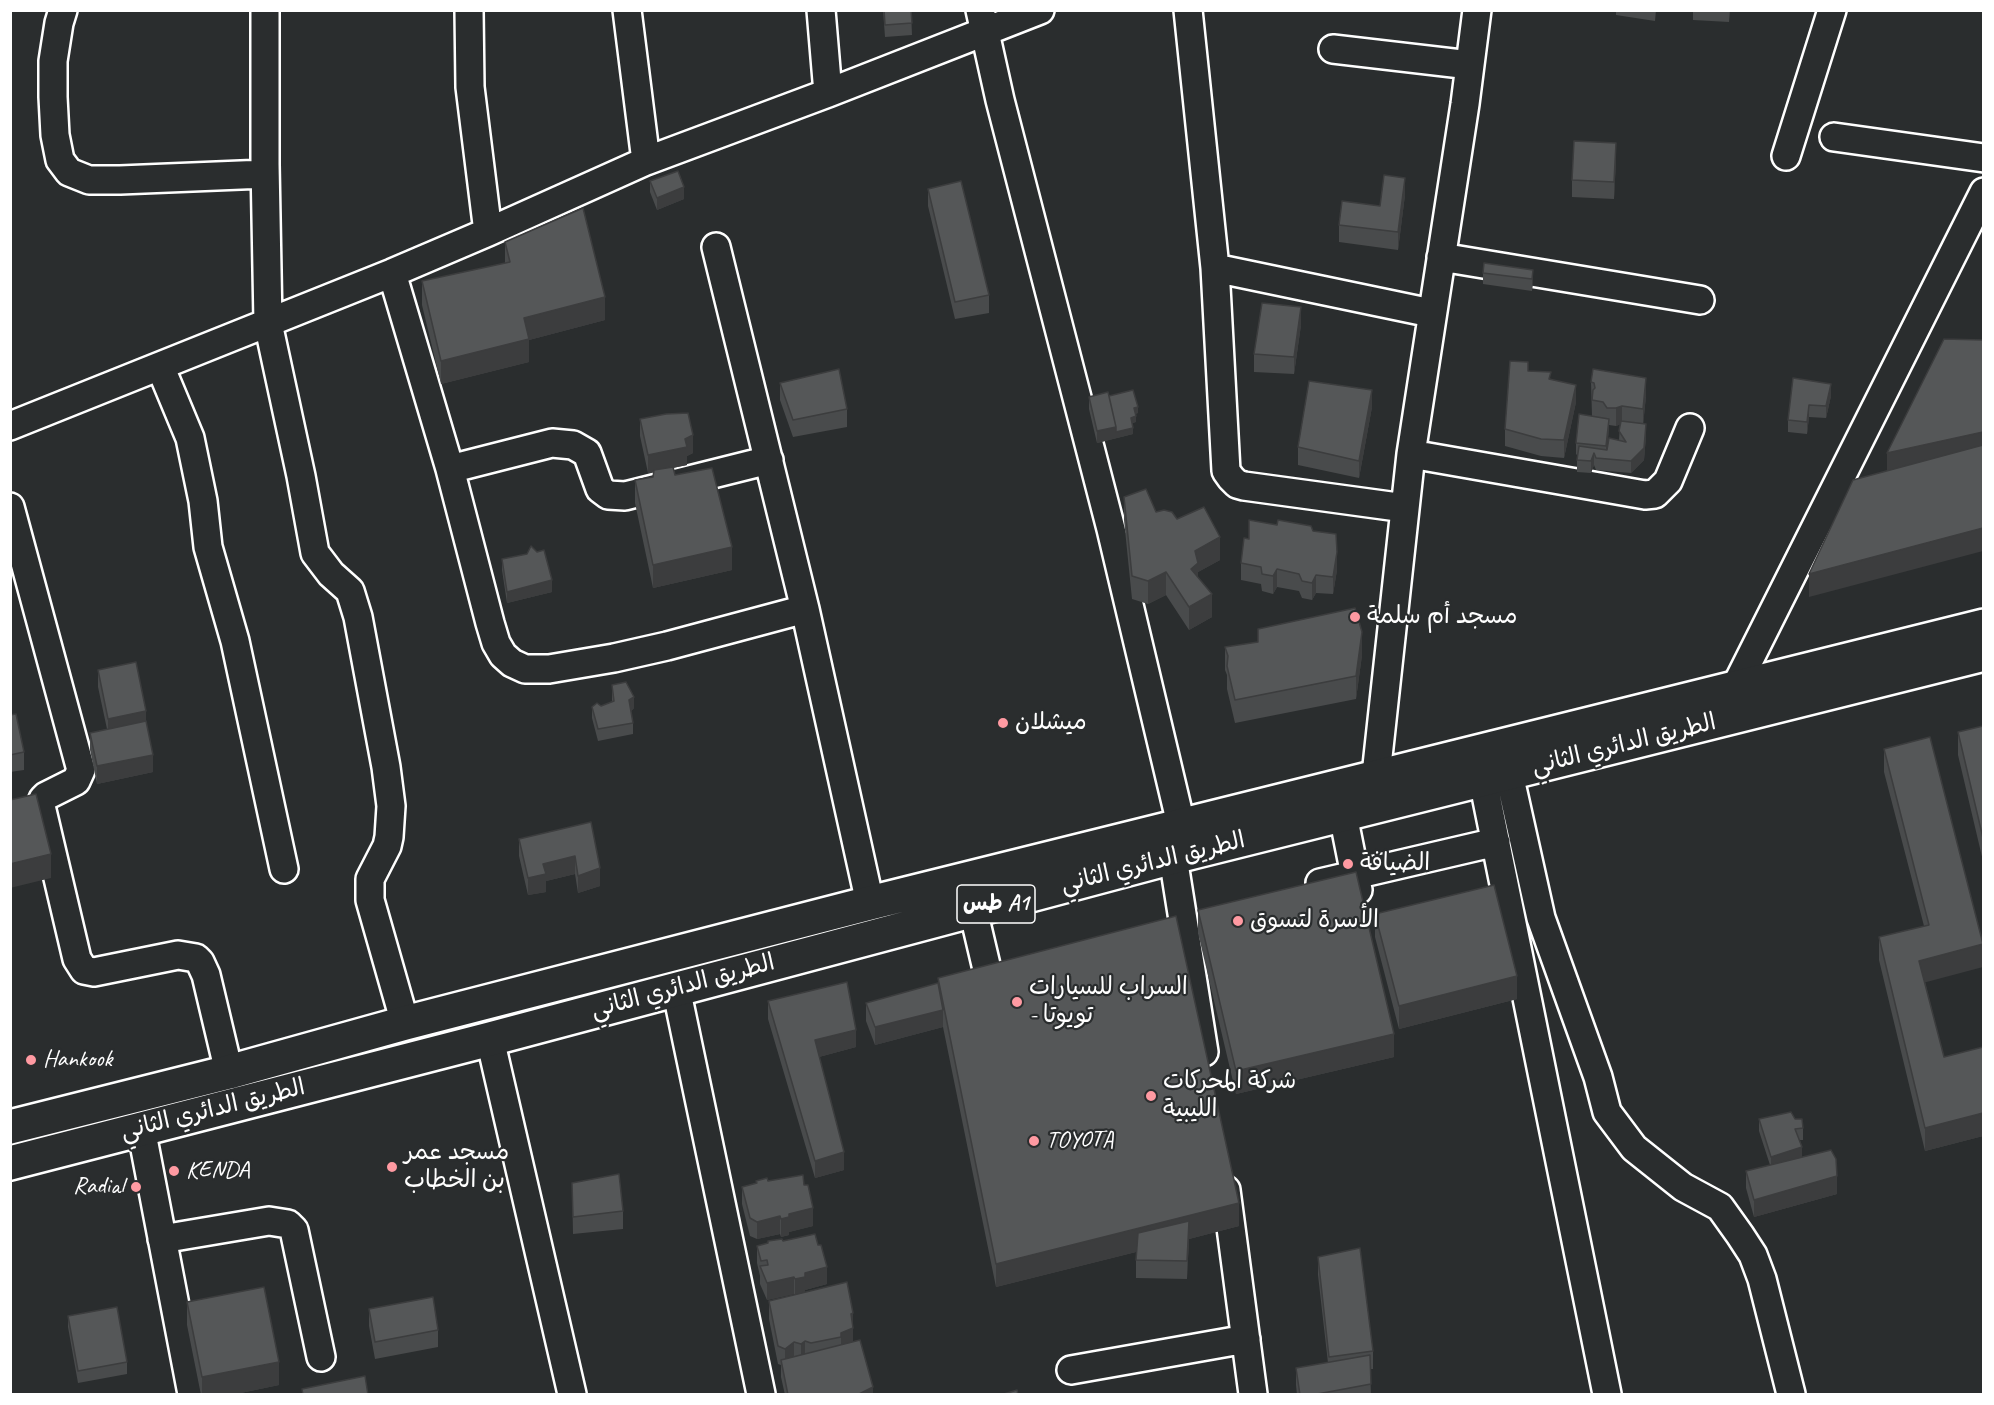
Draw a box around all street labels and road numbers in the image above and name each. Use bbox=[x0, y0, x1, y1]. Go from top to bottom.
street label: الطريق الدائري الثاني bbox=[1529, 708, 1719, 782]
street label: الطريق الدائري الثاني bbox=[1058, 826, 1248, 900]
road number: طس A1 bbox=[957, 885, 1035, 923]
street label: الطريق الدائري الثاني bbox=[588, 949, 778, 1025]
street label: الطريق الدائري الثاني bbox=[118, 1073, 308, 1147]

